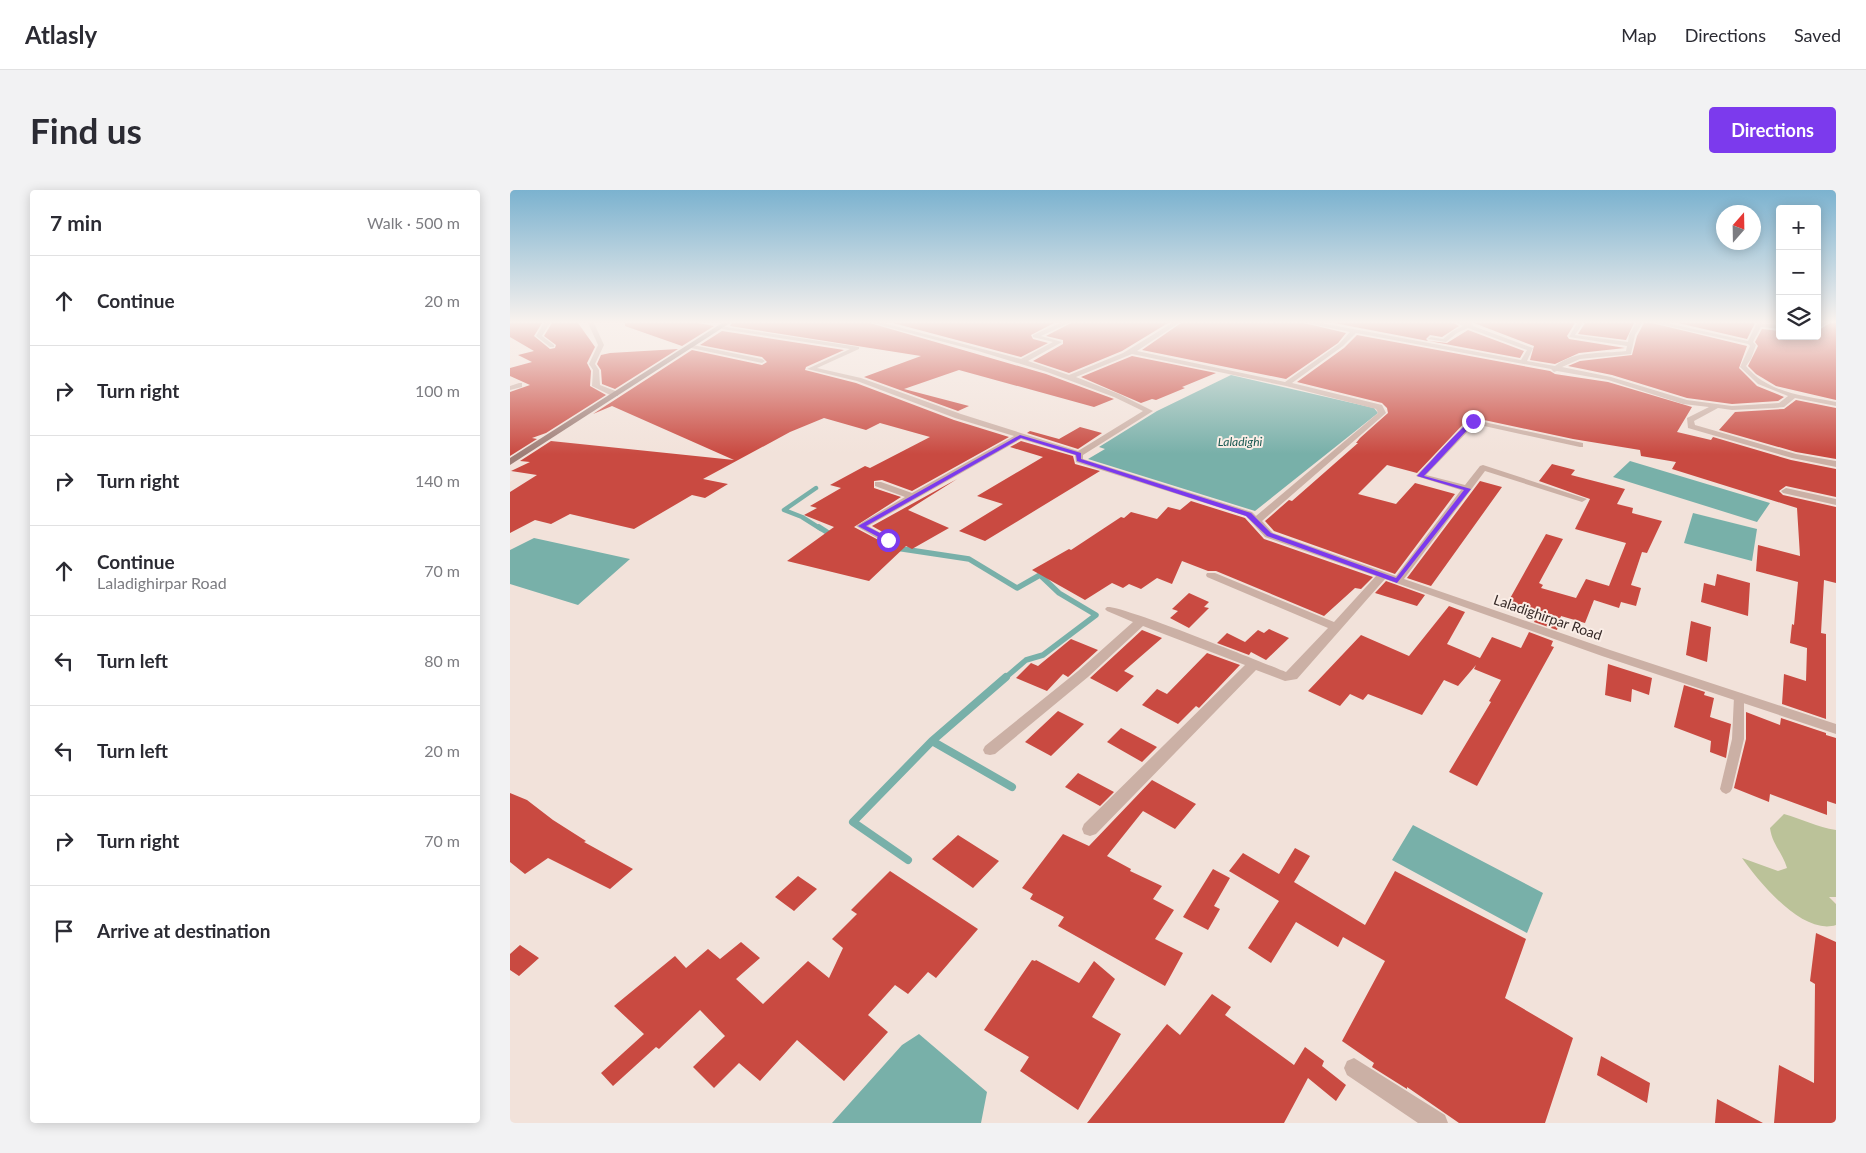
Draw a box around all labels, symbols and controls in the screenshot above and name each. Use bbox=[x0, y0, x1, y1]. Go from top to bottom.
text: Atlasly bbox=[25, 20, 97, 49]
text: Map bbox=[1621, 24, 1657, 46]
text: Directions bbox=[1685, 24, 1766, 46]
text: Saved bbox=[1794, 24, 1841, 46]
button: Directions bbox=[1709, 107, 1836, 153]
text: Find us bbox=[30, 109, 142, 151]
north arrow bbox=[1716, 205, 1761, 250]
map controls bbox=[1776, 205, 1821, 340]
button: + bbox=[1776, 205, 1821, 250]
text: 7 min bbox=[50, 210, 102, 235]
text: Walk · 500 m bbox=[367, 213, 460, 232]
button: − bbox=[1776, 250, 1821, 295]
icon: ahead bbox=[50, 287, 78, 315]
text: Continue bbox=[97, 289, 175, 312]
text: 20 m bbox=[424, 291, 460, 310]
button: layers bbox=[1776, 295, 1821, 340]
icon: right bbox=[50, 377, 78, 405]
text: Turn right bbox=[97, 379, 179, 402]
text: 100 m bbox=[415, 381, 460, 400]
route end bbox=[1462, 410, 1485, 433]
water label: Laladighi bbox=[1218, 434, 1262, 449]
icon: right bbox=[50, 467, 78, 495]
text: Turn right bbox=[97, 469, 179, 492]
text: 140 m bbox=[415, 471, 460, 490]
route start bbox=[877, 529, 900, 552]
text: Continue bbox=[97, 550, 175, 573]
icon: ahead bbox=[50, 557, 78, 585]
text: 70 m bbox=[424, 561, 460, 580]
text: Laladighirpar Road bbox=[97, 573, 227, 592]
street label: Laladighirpar Road bbox=[1492, 591, 1604, 643]
icon: left bbox=[50, 647, 78, 675]
text: Turn left bbox=[97, 649, 168, 672]
text: 80 m bbox=[424, 651, 460, 670]
icon: left bbox=[50, 737, 78, 765]
text: Turn left bbox=[97, 739, 168, 762]
text: 20 m bbox=[424, 741, 460, 760]
icon: right bbox=[50, 827, 78, 855]
text: Turn right bbox=[97, 829, 179, 852]
text: 70 m bbox=[424, 831, 460, 850]
icon: arrive bbox=[50, 917, 78, 945]
text: Arrive at destination bbox=[97, 919, 270, 942]

